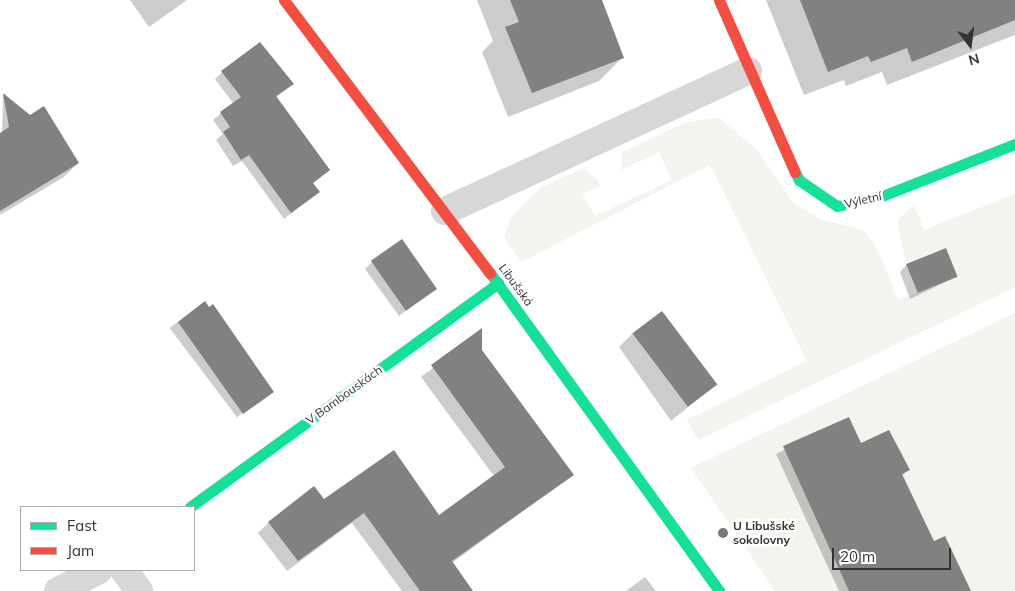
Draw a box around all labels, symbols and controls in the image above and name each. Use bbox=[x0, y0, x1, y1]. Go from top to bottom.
north arrow bbox=[945, 20, 995, 70]
text: N bbox=[966, 49, 981, 70]
street label: Výletní bbox=[843, 189, 883, 211]
street label: Libušská bbox=[496, 261, 536, 309]
street label: V Bambouskách bbox=[303, 363, 385, 427]
legend bbox=[20, 506, 195, 571]
text: Fast bbox=[67, 516, 97, 535]
place label: U Libušské sokolovny bbox=[733, 519, 795, 547]
marker: U Libušské sokolovny bbox=[717, 527, 729, 539]
scale bar bbox=[835, 538, 954, 570]
text: Jam bbox=[67, 541, 94, 560]
text: 20 m bbox=[840, 547, 875, 566]

